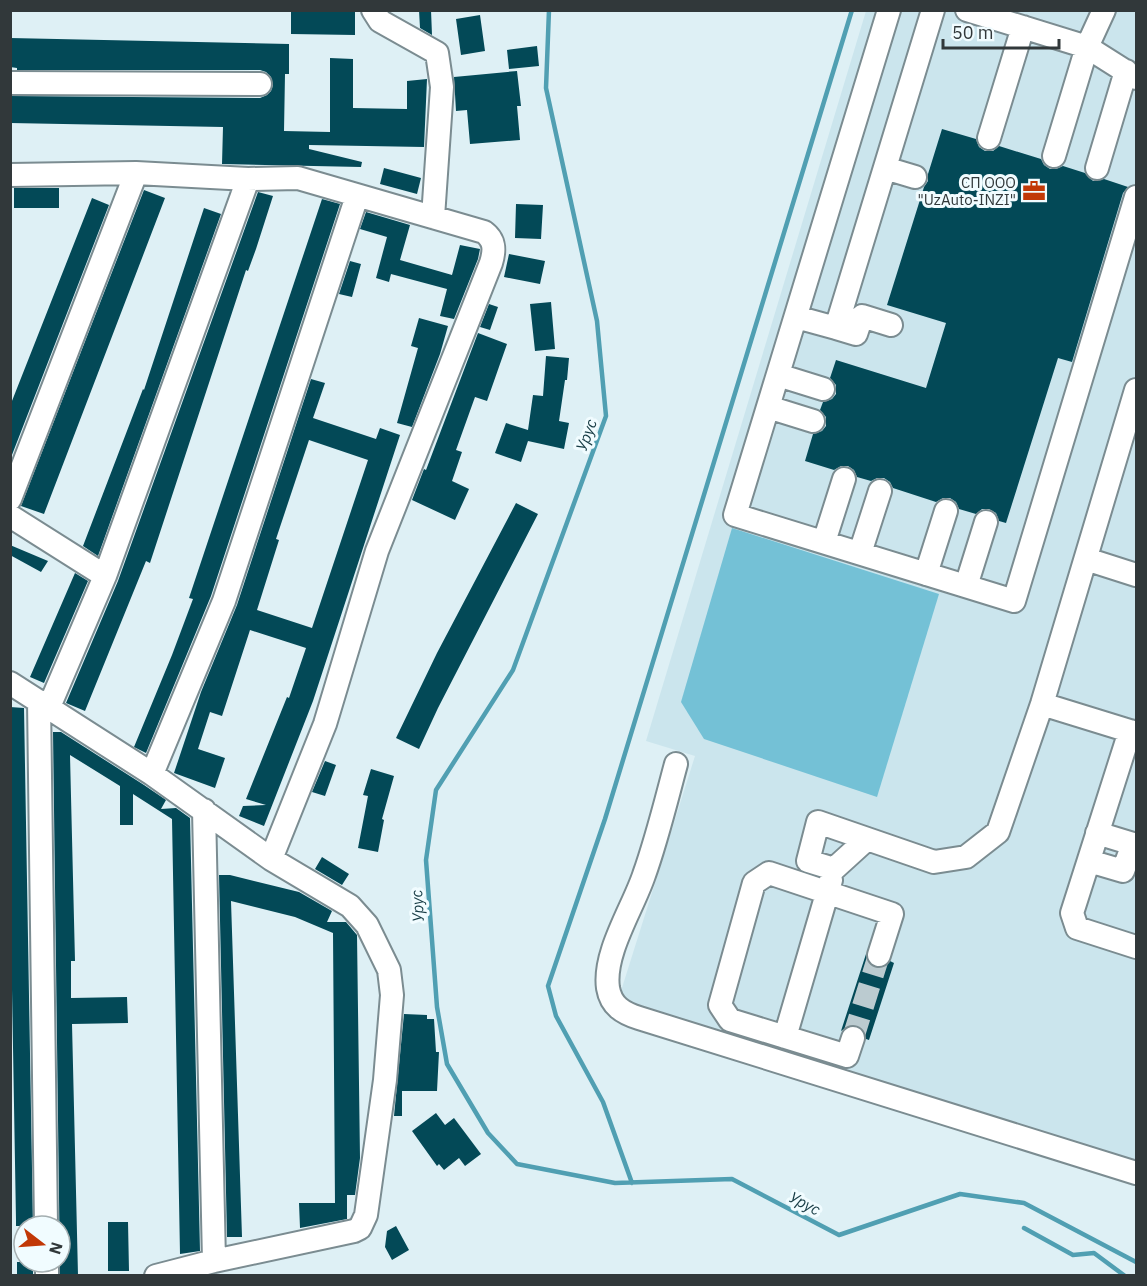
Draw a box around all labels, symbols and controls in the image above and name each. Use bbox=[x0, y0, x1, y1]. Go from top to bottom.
scale bar bbox=[943, 12, 1058, 50]
text: 50 m bbox=[952, 21, 994, 44]
place label: СП ООО "UzAuto-INZI" bbox=[917, 173, 1016, 209]
office icon: СП ООО "UzAuto-INZI" bbox=[1021, 178, 1047, 204]
water label: Урус bbox=[571, 416, 601, 454]
water label: Урус bbox=[406, 889, 428, 923]
water label: Урус bbox=[786, 1187, 824, 1219]
north arrow bbox=[12, 1214, 72, 1274]
text: N bbox=[45, 1240, 68, 1257]

